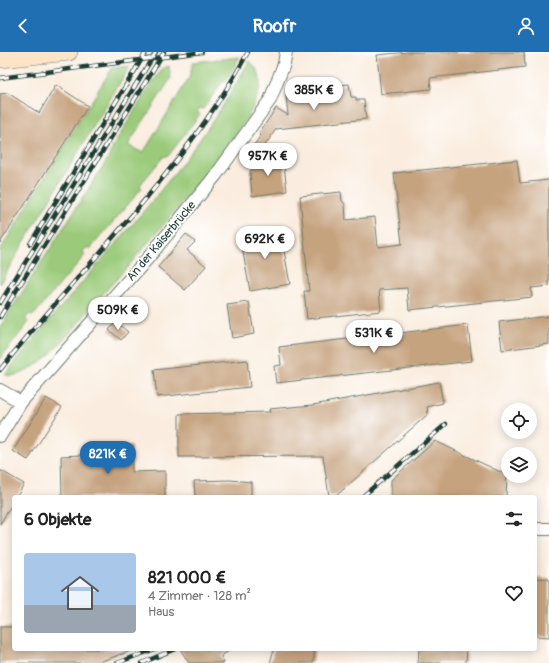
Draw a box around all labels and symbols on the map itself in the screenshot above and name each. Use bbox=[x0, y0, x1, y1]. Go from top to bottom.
pin: 385K € bbox=[281, 77, 347, 111]
pin: 957K € bbox=[235, 143, 301, 177]
street label: An der Kaiserbrücke bbox=[124, 198, 199, 284]
pin: 692K € bbox=[232, 226, 298, 260]
pin: 509K € bbox=[85, 297, 151, 331]
pin: 531K € bbox=[341, 320, 407, 354]
pin: 821K € bbox=[75, 441, 141, 475]

